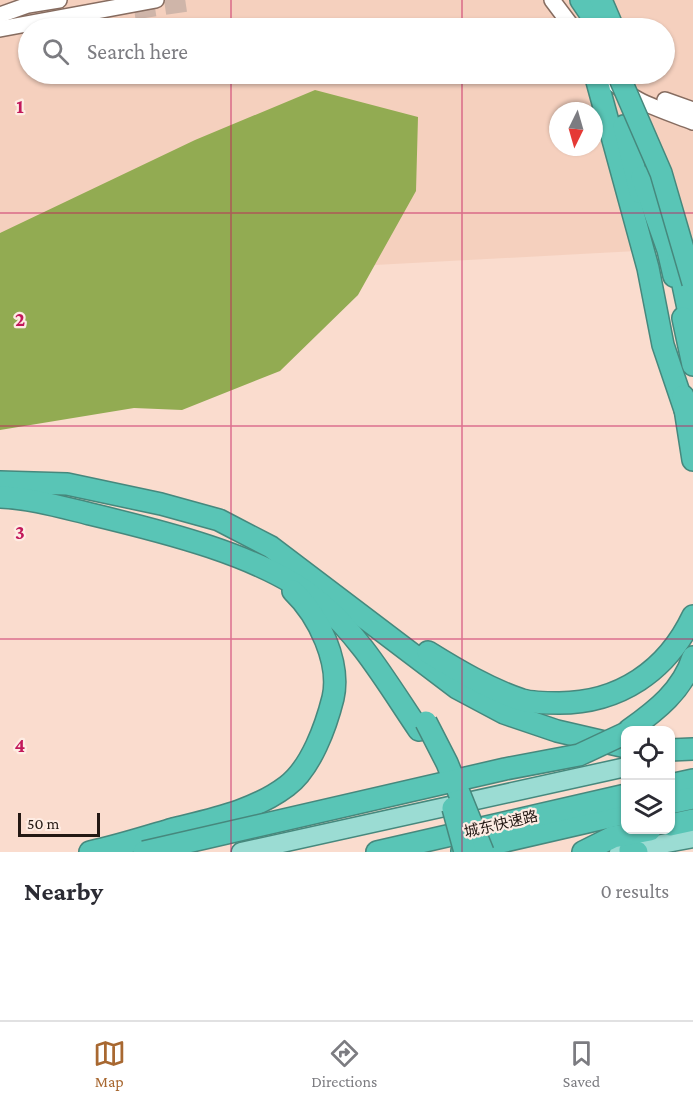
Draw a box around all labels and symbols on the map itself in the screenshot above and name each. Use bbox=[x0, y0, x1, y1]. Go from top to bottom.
text: 1 bbox=[16, 95, 24, 117]
north arrow bbox=[549, 102, 603, 156]
text: 2 bbox=[15, 308, 25, 330]
text: 3 bbox=[15, 521, 25, 543]
text: 4 bbox=[15, 734, 26, 756]
street label: 城东快速路 bbox=[463, 808, 539, 840]
scale bar bbox=[18, 810, 100, 838]

